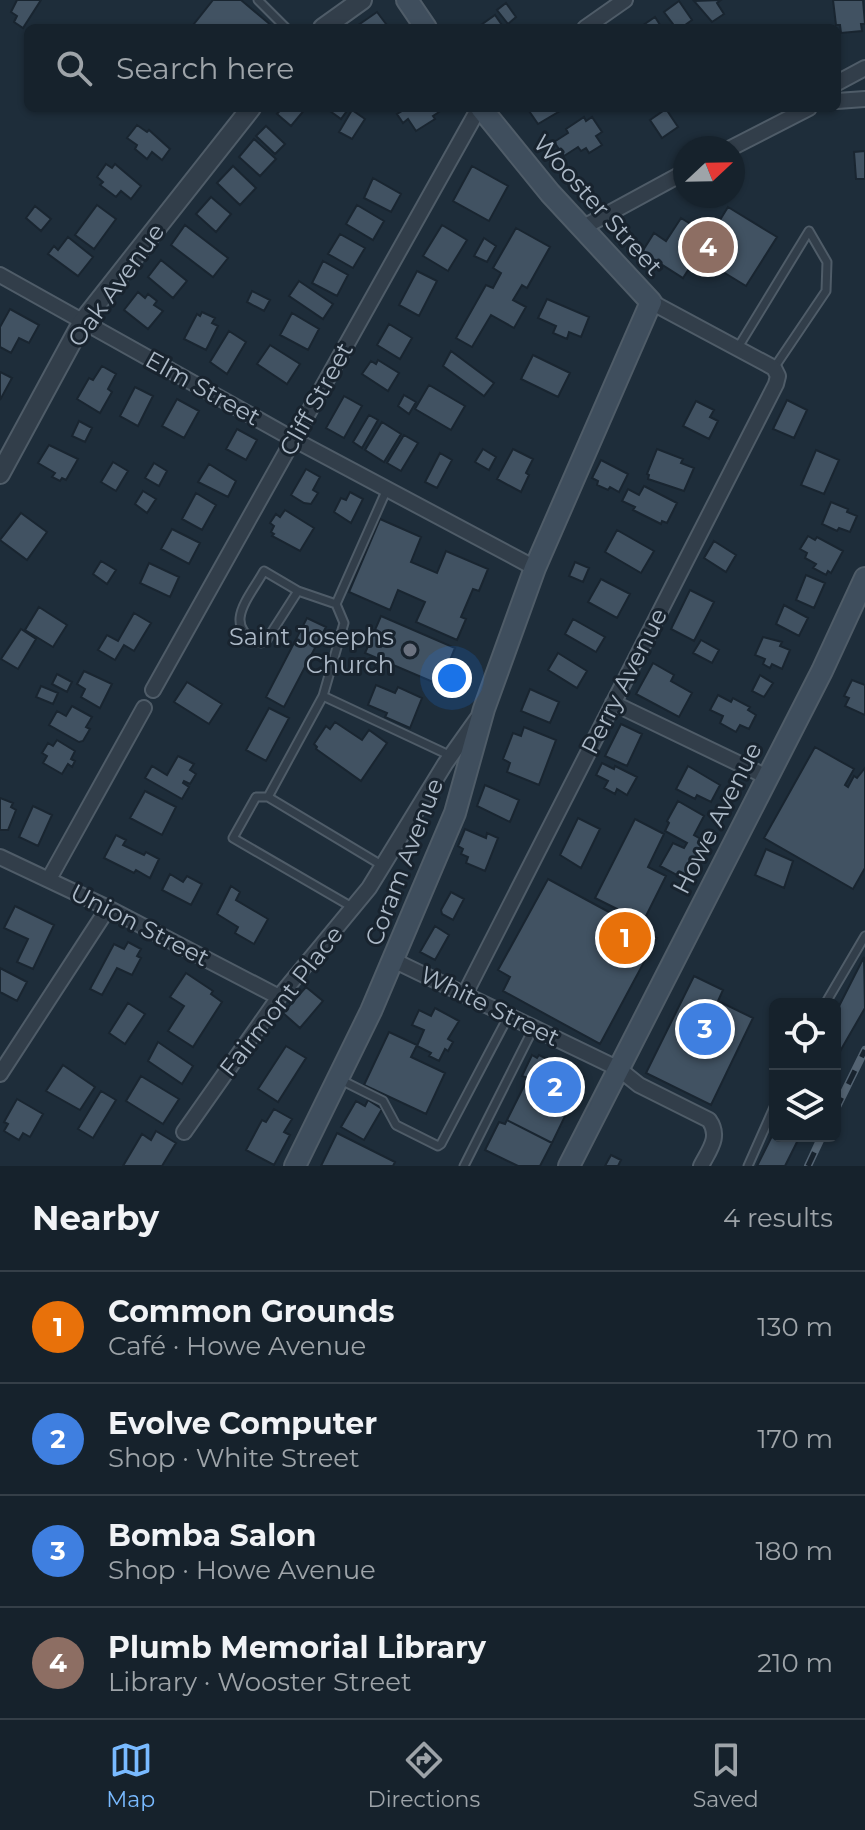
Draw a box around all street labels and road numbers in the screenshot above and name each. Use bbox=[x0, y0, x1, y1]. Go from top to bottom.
street label: Wooster Street bbox=[527, 129, 669, 282]
street label: Oak Avenue bbox=[62, 218, 170, 352]
street label: Cliff Street bbox=[273, 337, 359, 461]
street label: Elm Street bbox=[141, 345, 266, 432]
street label: Perry Avenue bbox=[575, 603, 673, 759]
street label: Howe Avenue bbox=[666, 737, 768, 899]
street label: Coram Avenue bbox=[359, 774, 449, 950]
street label: Union Street bbox=[66, 878, 214, 972]
street label: Fairmont Place bbox=[213, 920, 349, 1082]
street label: White Street bbox=[416, 960, 565, 1052]

